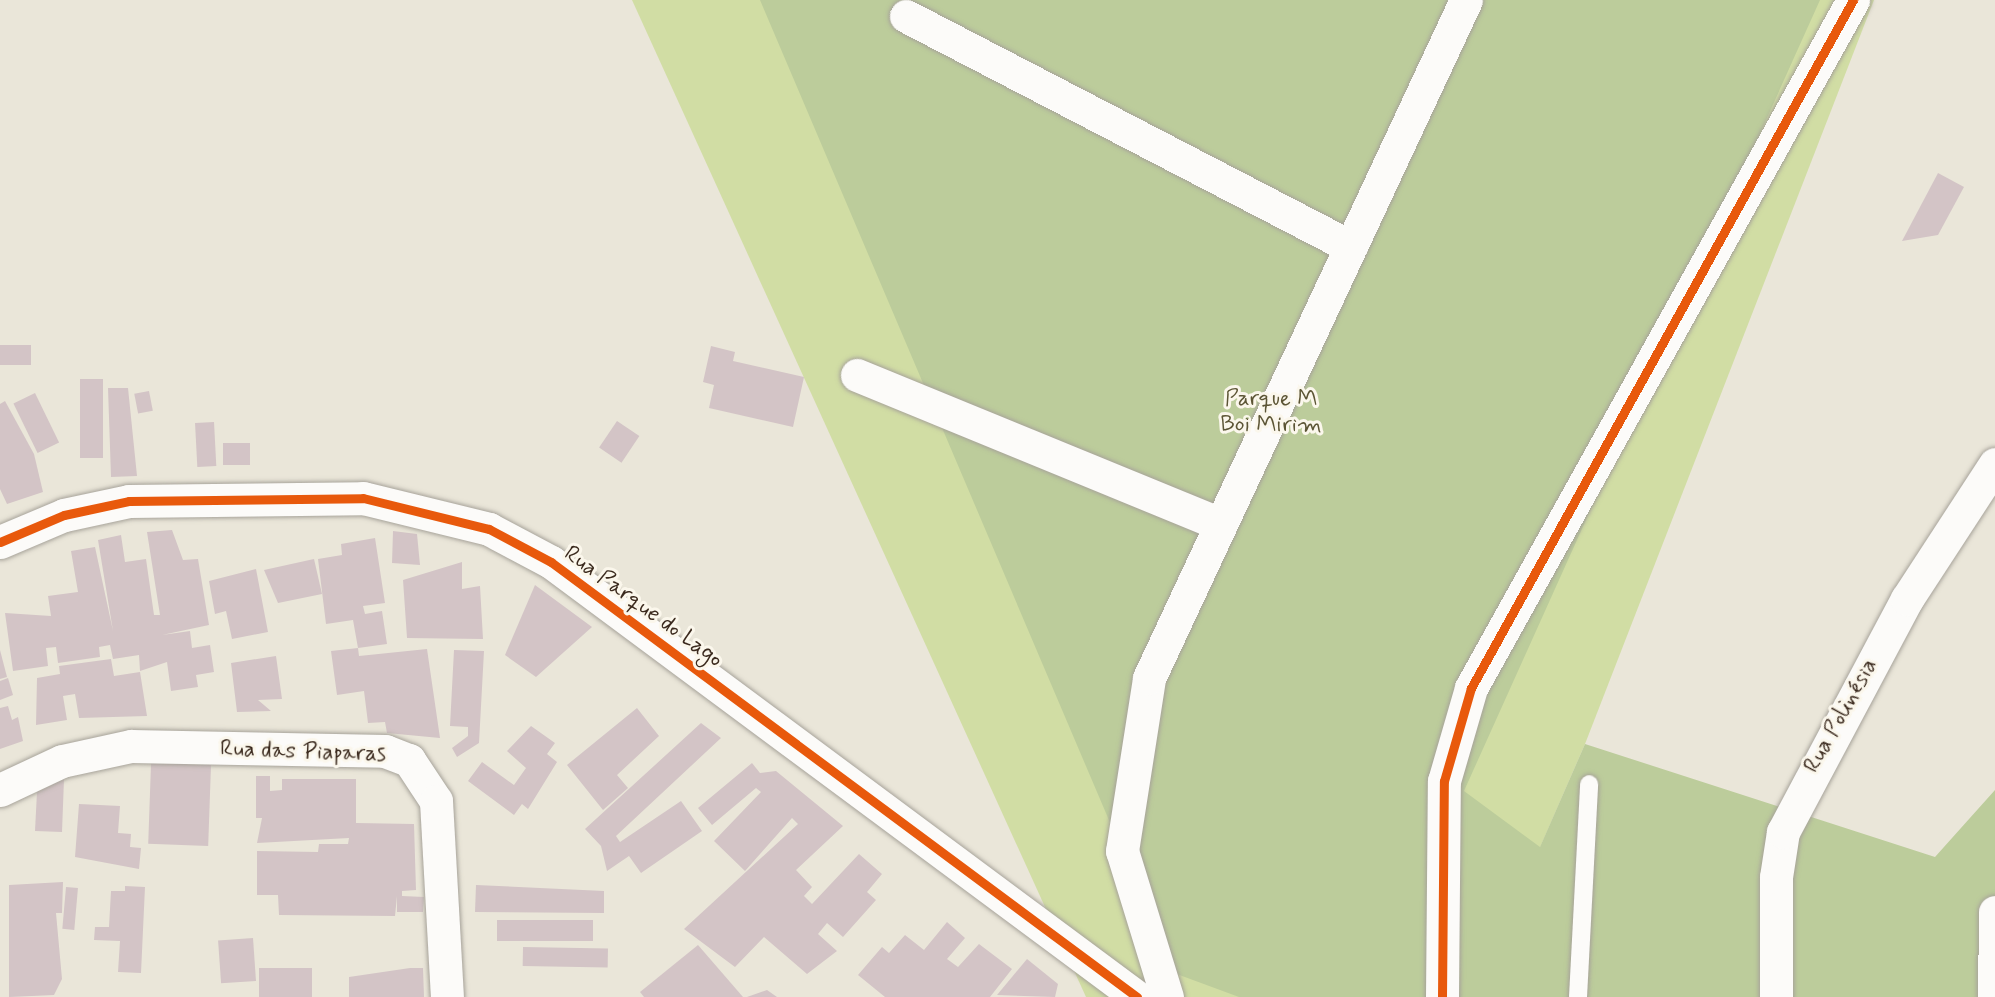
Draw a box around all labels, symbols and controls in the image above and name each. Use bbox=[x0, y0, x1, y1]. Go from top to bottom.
park label: Parque M Boi Mirim bbox=[1220, 385, 1322, 439]
street label: Rua Parque do Lago bbox=[560, 541, 726, 673]
street label: Rua Polinésia bbox=[1799, 655, 1883, 777]
street label: Rua das Piaparas bbox=[220, 735, 386, 769]

